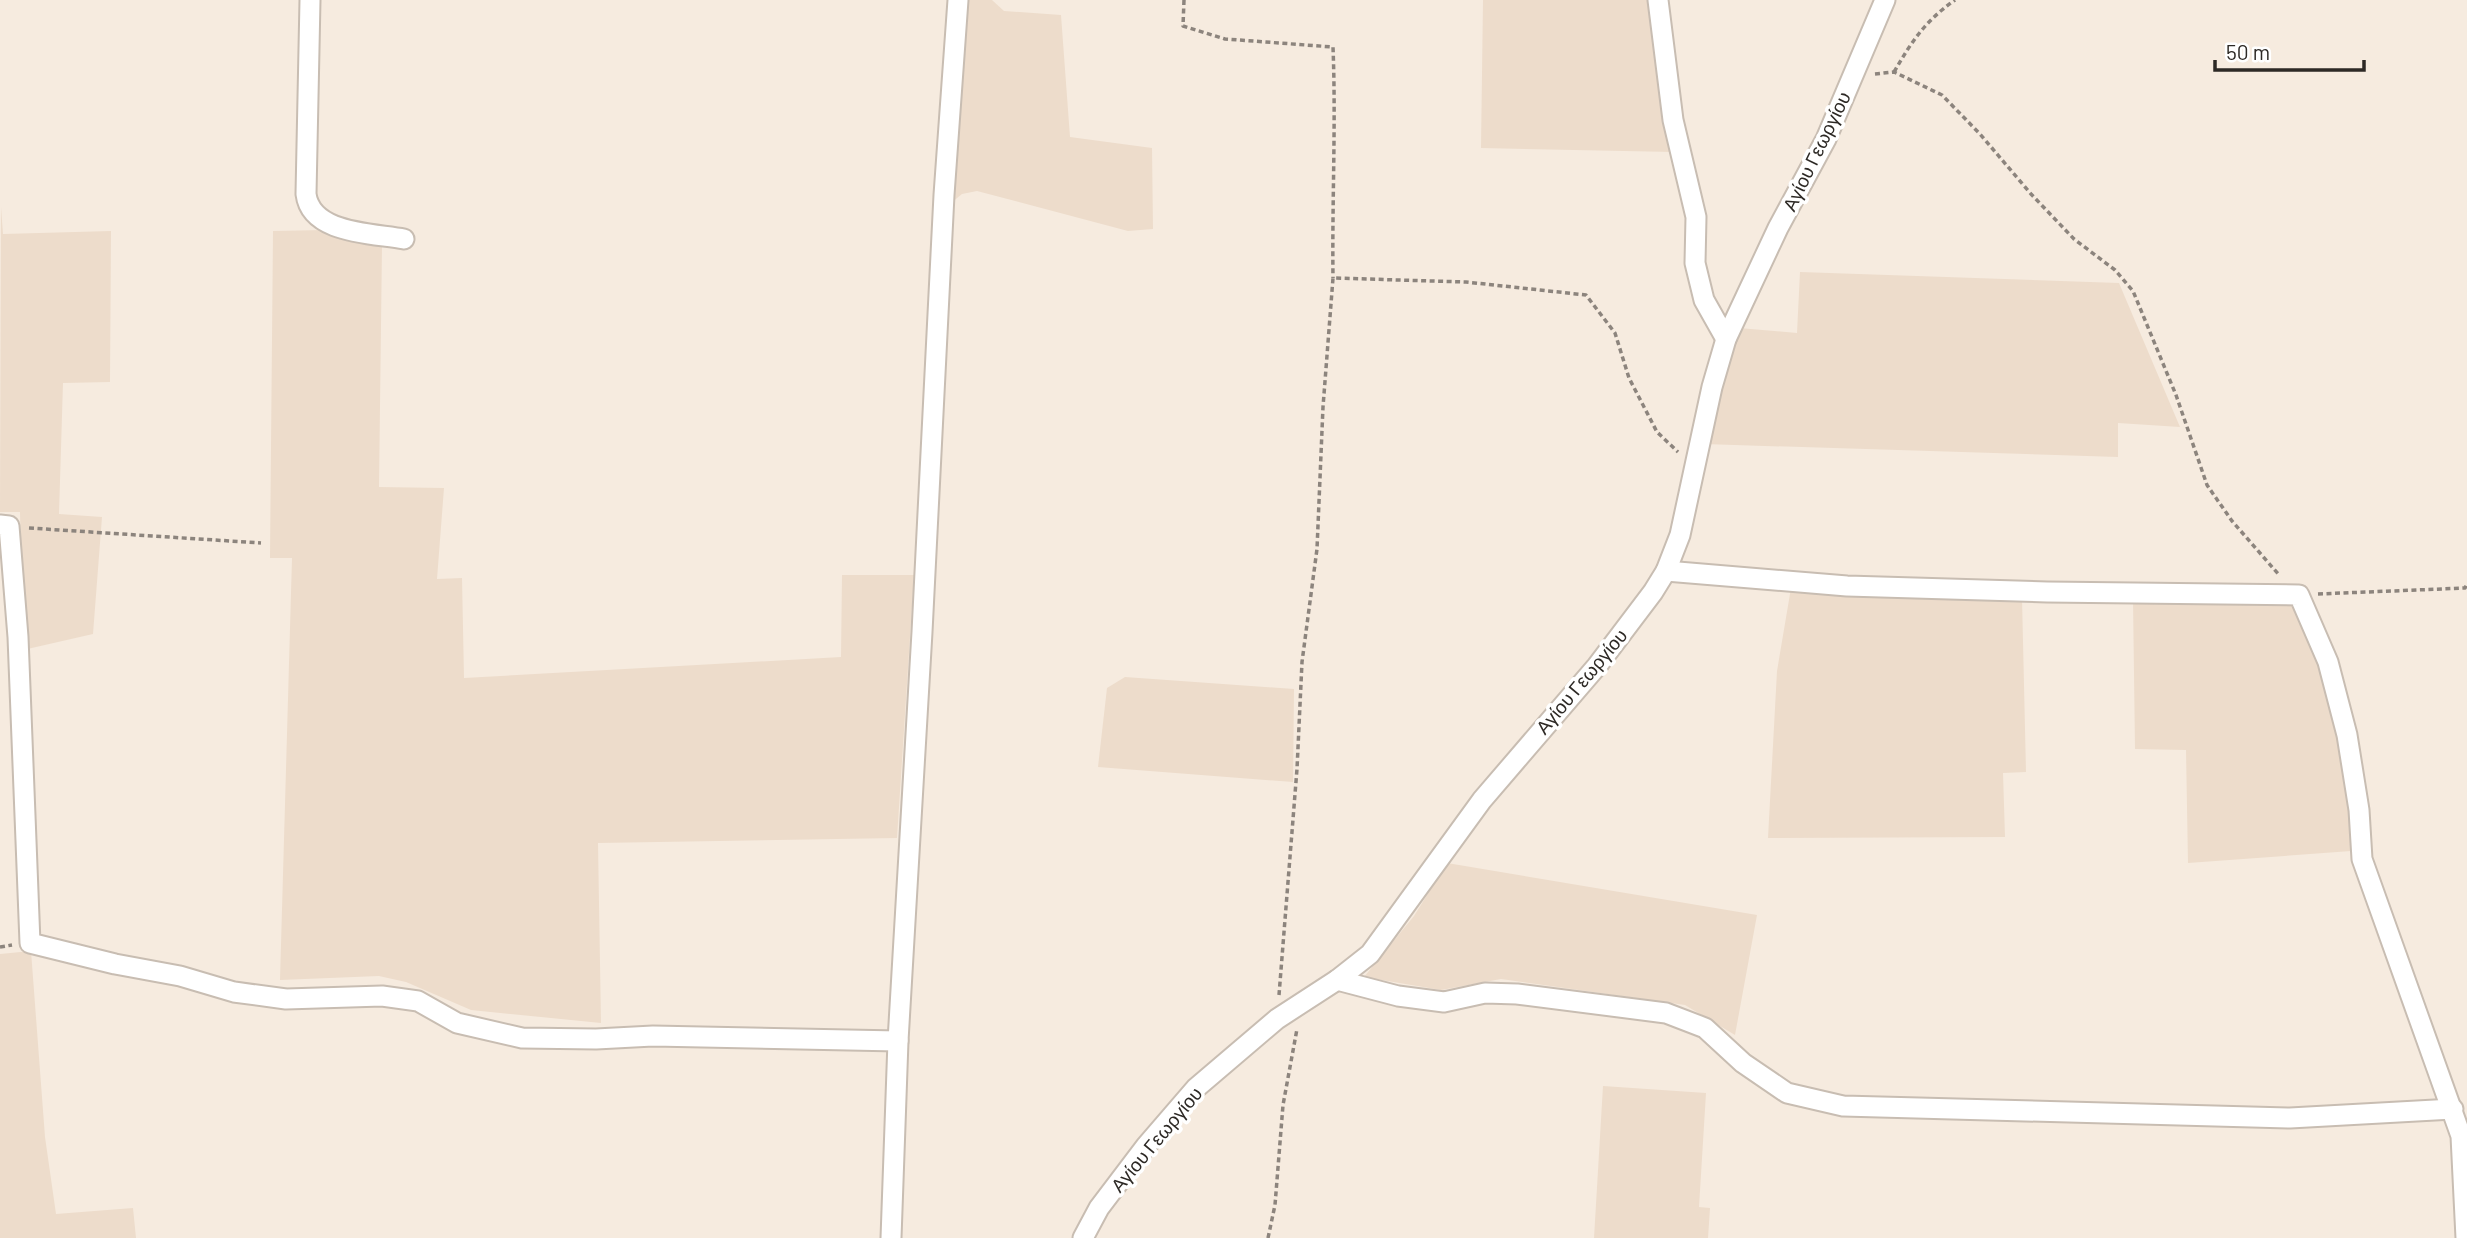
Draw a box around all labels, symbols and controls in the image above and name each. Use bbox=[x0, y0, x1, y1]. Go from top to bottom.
scale bar bbox=[2215, 28, 2364, 72]
text: 50 m bbox=[2226, 39, 2270, 64]
street label: Αγίου Γεωργίου bbox=[1777, 88, 1855, 214]
street label: Αγίου Γεωργίου bbox=[1530, 624, 1632, 738]
street label: Αγίου Γεωργίου bbox=[1105, 1082, 1207, 1196]

